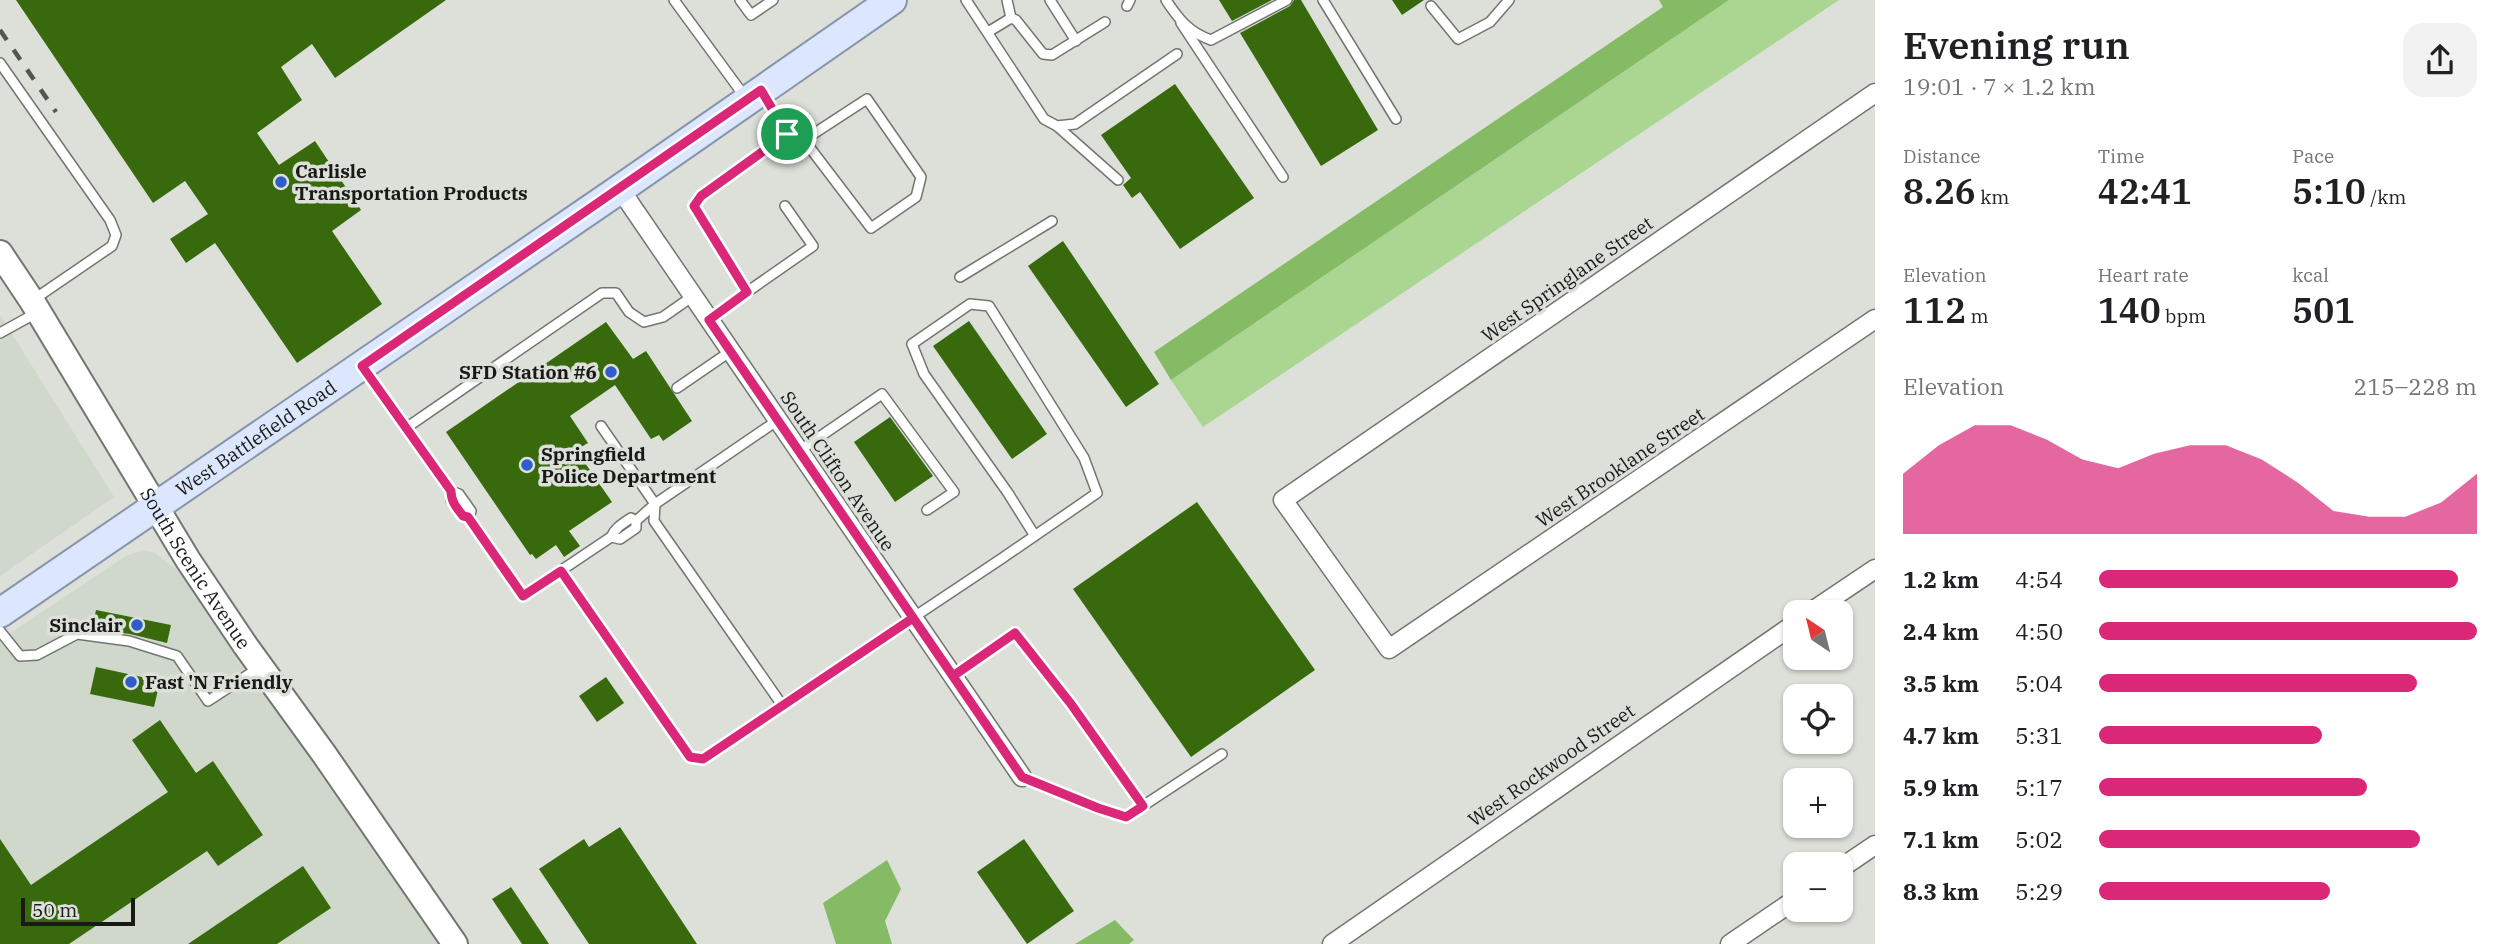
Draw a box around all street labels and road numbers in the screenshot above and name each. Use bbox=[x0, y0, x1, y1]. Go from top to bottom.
street label: West Springlane Street bbox=[1477, 211, 1658, 347]
street label: West Battlefield Road bbox=[171, 375, 341, 501]
street label: South Clifton Avenue bbox=[776, 386, 900, 556]
street label: West Brooklane Street bbox=[1531, 402, 1709, 532]
street label: South Scenic Avenue bbox=[135, 483, 256, 653]
street label: West Rockwood Street bbox=[1463, 698, 1639, 832]

